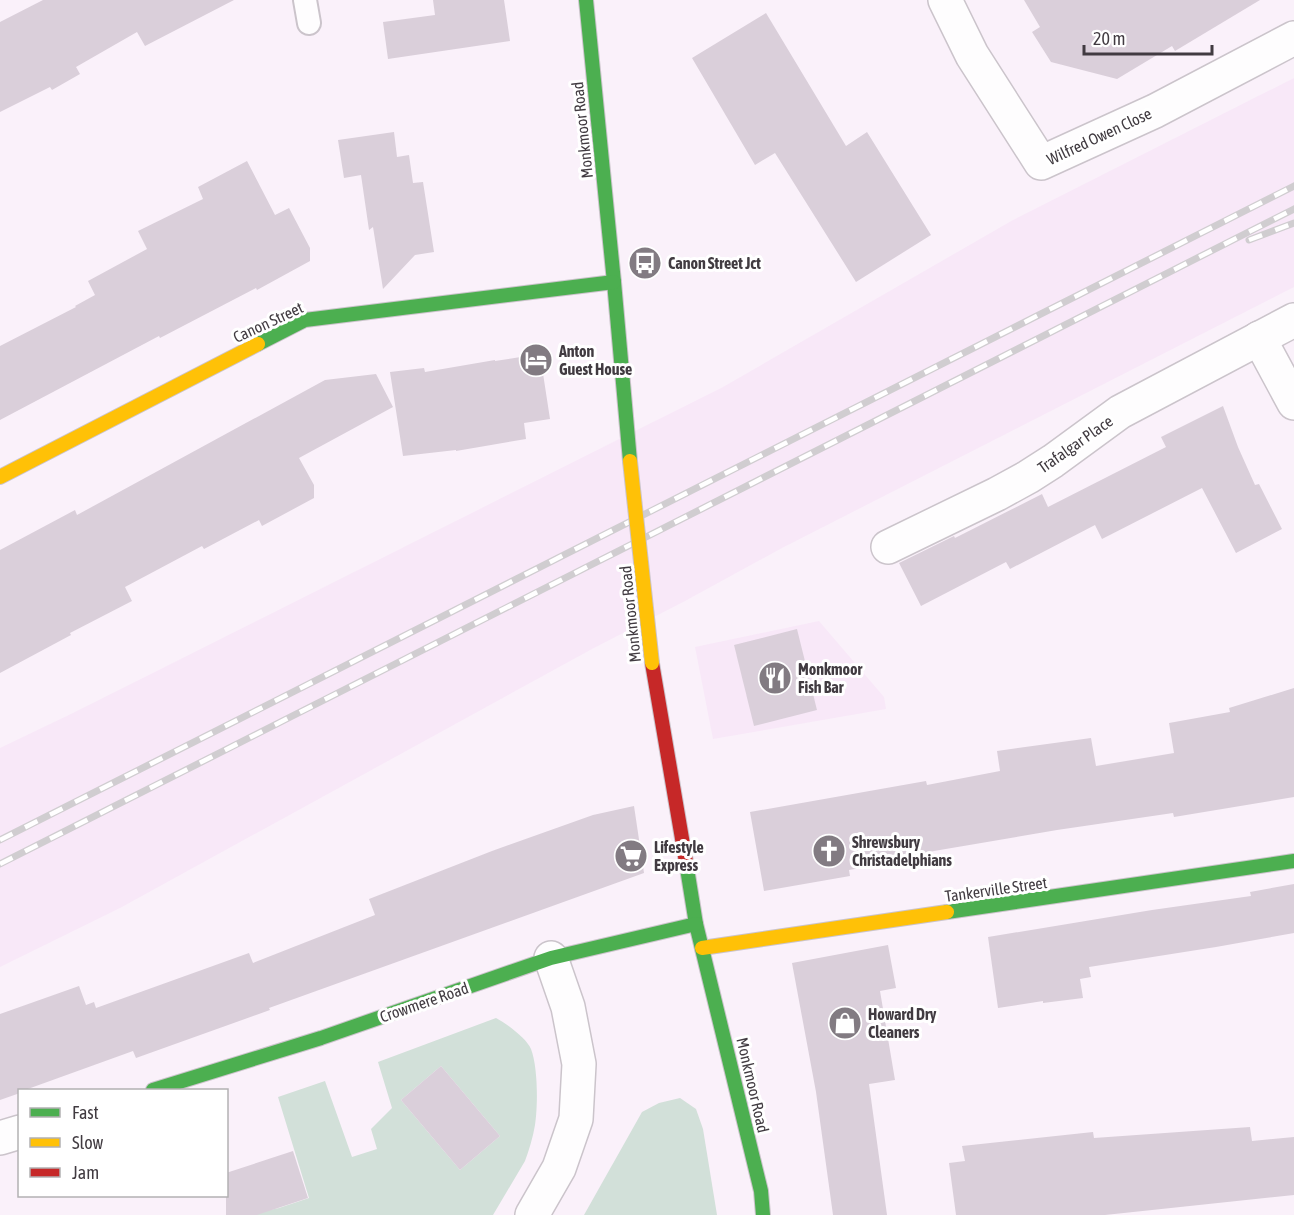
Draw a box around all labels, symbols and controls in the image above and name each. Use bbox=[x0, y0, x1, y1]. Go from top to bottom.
scale bar bbox=[1084, 18, 1212, 56]
text: 20 m bbox=[1093, 28, 1125, 49]
street label: Monkmoor Road bbox=[568, 81, 596, 179]
street label: Wilfred Owen Close bbox=[1044, 104, 1154, 168]
bus stop icon: Canon Street Jct bbox=[627, 245, 663, 281]
place label: Canon Street Jct bbox=[668, 254, 761, 272]
street label: Canon Street bbox=[230, 298, 306, 346]
hotel icon: Anton Guest House bbox=[518, 342, 554, 378]
place label: Anton Guest House bbox=[558, 342, 632, 378]
street label: Trafalgar Place bbox=[1034, 412, 1117, 477]
street label: Monkmoor Road bbox=[616, 565, 644, 663]
restaurant icon: Monkmoor Fish Bar bbox=[757, 660, 793, 696]
place label: Monkmoor Fish Bar bbox=[798, 660, 863, 696]
church icon: Shrewsbury Christadelphians bbox=[811, 833, 847, 869]
place label: Shrewsbury Christadelphians bbox=[852, 833, 952, 869]
supermarket icon: Lifestyle Express bbox=[613, 838, 649, 874]
place label: Lifestyle Express bbox=[654, 838, 704, 874]
street label: Tankerville Street bbox=[944, 873, 1049, 905]
street label: Crowmere Road bbox=[377, 978, 471, 1026]
shop icon: Howard Dry Cleaners bbox=[827, 1005, 863, 1041]
place label: Howard Dry Cleaners bbox=[868, 1005, 937, 1041]
street label: Monkmoor Road bbox=[733, 1036, 773, 1134]
legend bbox=[18, 1089, 228, 1197]
text: Fast bbox=[72, 1102, 99, 1123]
text: Slow bbox=[72, 1132, 103, 1153]
text: Jam bbox=[72, 1162, 99, 1183]

